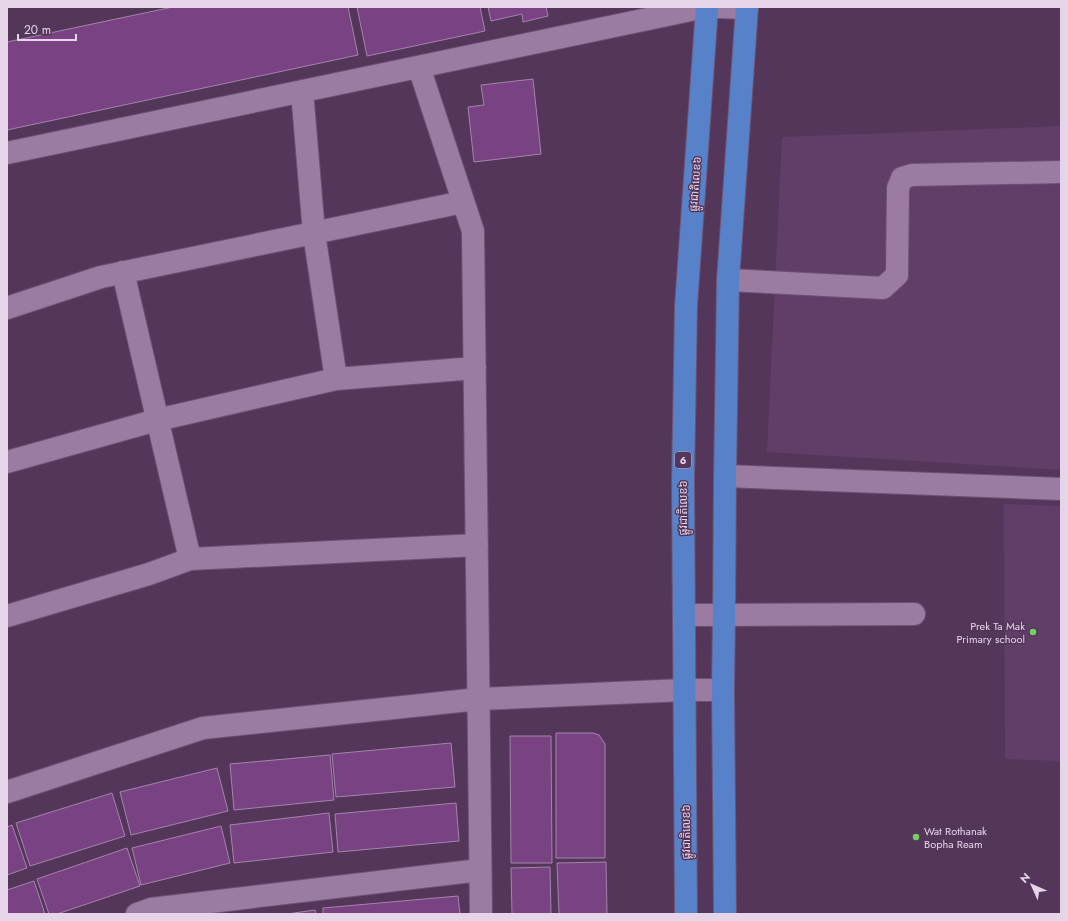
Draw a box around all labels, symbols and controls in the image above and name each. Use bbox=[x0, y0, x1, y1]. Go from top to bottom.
scale bar bbox=[18, 16, 76, 42]
text: 20 m bbox=[24, 21, 51, 39]
street label: ផ្លូវជាតិលេខ៦ bbox=[685, 156, 707, 212]
road number: 6 bbox=[675, 452, 691, 468]
street label: ផ្លូវជាតិលេខ៦ bbox=[675, 480, 693, 536]
place label: Prek Ta Mak Primary school bbox=[956, 618, 1025, 647]
marker: Prek Ta Mak Primary school bbox=[1028, 627, 1038, 637]
street label: ផ្លូវជាតិលេខ៦ bbox=[678, 804, 696, 860]
place label: Wat Rothanak Bopha Ream bbox=[924, 823, 987, 852]
marker: Wat Rothanak Bopha Ream bbox=[911, 832, 921, 842]
north arrow bbox=[1012, 865, 1052, 905]
text: N bbox=[1016, 869, 1034, 887]

